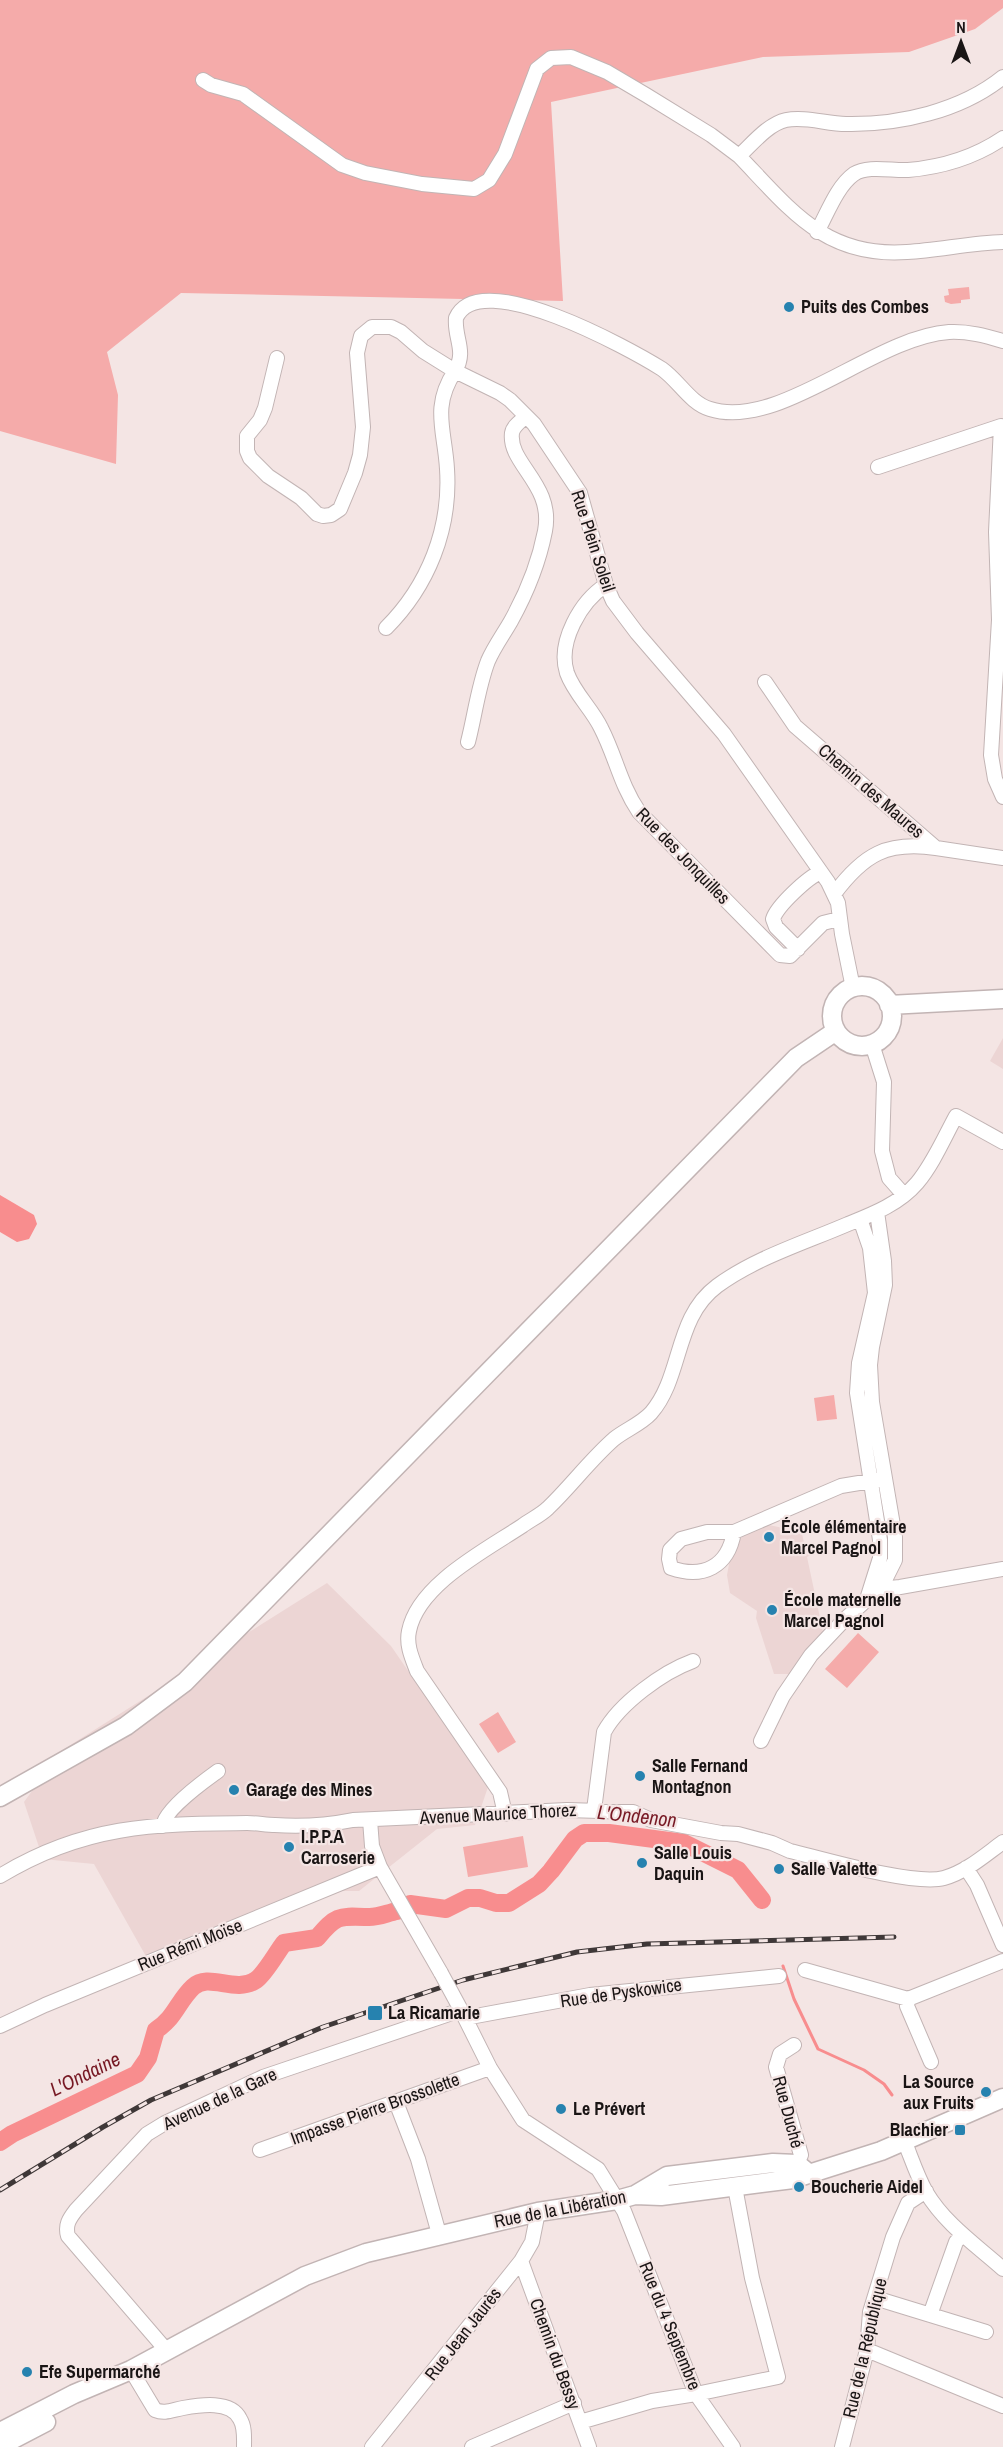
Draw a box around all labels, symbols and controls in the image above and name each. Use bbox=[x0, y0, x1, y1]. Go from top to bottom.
north arrow bbox=[931, 12, 991, 72]
text: N bbox=[956, 16, 966, 38]
place label: Puits des Combes bbox=[801, 294, 929, 319]
marker: Puits des Combes bbox=[782, 300, 796, 314]
street label: Rue Plein Soleil bbox=[565, 487, 622, 595]
street label: Chemin des Maures bbox=[813, 738, 930, 844]
street label: Rue des Jonquilles bbox=[631, 802, 736, 909]
place label: École élémentaire Marcel Pagnol bbox=[781, 1514, 907, 1560]
marker: École élémentaire Marcel Pagnol bbox=[762, 1530, 776, 1544]
place label: École maternelle Marcel Pagnol bbox=[784, 1587, 901, 1633]
marker: École maternelle Marcel Pagnol bbox=[765, 1603, 779, 1617]
place label: Salle Fernand Montagnon bbox=[652, 1753, 748, 1799]
marker: Salle Fernand Montagnon bbox=[633, 1769, 647, 1783]
place label: Garage des Mines bbox=[246, 1777, 372, 1802]
marker: Garage des Mines bbox=[227, 1783, 241, 1797]
street label: Avenue Maurice Thorez bbox=[418, 1797, 577, 1830]
water label: L'Ondenon bbox=[596, 1798, 678, 1833]
place label: I.P.P.A Carroserie bbox=[301, 1824, 375, 1870]
marker: I.P.P.A Carroserie bbox=[282, 1840, 296, 1854]
place label: Salle Louis Daquin bbox=[654, 1840, 732, 1886]
marker: Salle Louis Daquin bbox=[635, 1856, 649, 1870]
place label: Salle Valette bbox=[791, 1856, 877, 1881]
marker: Salle Valette bbox=[772, 1862, 786, 1876]
street label: Rue Rémi Moïse bbox=[134, 1912, 246, 1977]
street label: Rue de Pyskowice bbox=[559, 1972, 683, 2013]
place label: La Ricamarie bbox=[388, 2000, 480, 2025]
marker: La Ricamarie bbox=[366, 2004, 384, 2022]
water label: L'Ondaine bbox=[45, 2045, 124, 2102]
street label: Avenue de la Gare bbox=[158, 2061, 281, 2136]
street label: Impasse Pierre Brossolette bbox=[287, 2066, 463, 2151]
place label: La Source aux Fruits bbox=[903, 2069, 974, 2115]
street label: Rue Duché bbox=[767, 2073, 810, 2151]
marker: La Source aux Fruits bbox=[979, 2085, 993, 2099]
place label: Le Prévert bbox=[573, 2096, 645, 2121]
marker: Le Prévert bbox=[554, 2102, 568, 2116]
place label: Blachier bbox=[890, 2117, 948, 2142]
marker: Blachier bbox=[953, 2123, 967, 2137]
place label: Boucherie Aidel bbox=[811, 2174, 923, 2199]
marker: Boucherie Aidel bbox=[792, 2180, 806, 2194]
street label: Rue de la Libération bbox=[492, 2183, 628, 2234]
street label: Rue du 4 Septembre bbox=[633, 2258, 708, 2394]
street label: Rue de la République bbox=[836, 2276, 893, 2420]
street label: Rue Jean Jaurès bbox=[418, 2282, 507, 2385]
street label: Chemin du Bessy bbox=[524, 2295, 587, 2413]
place label: Efe Supermarché bbox=[39, 2359, 160, 2384]
marker: Efe Supermarché bbox=[20, 2365, 34, 2379]

